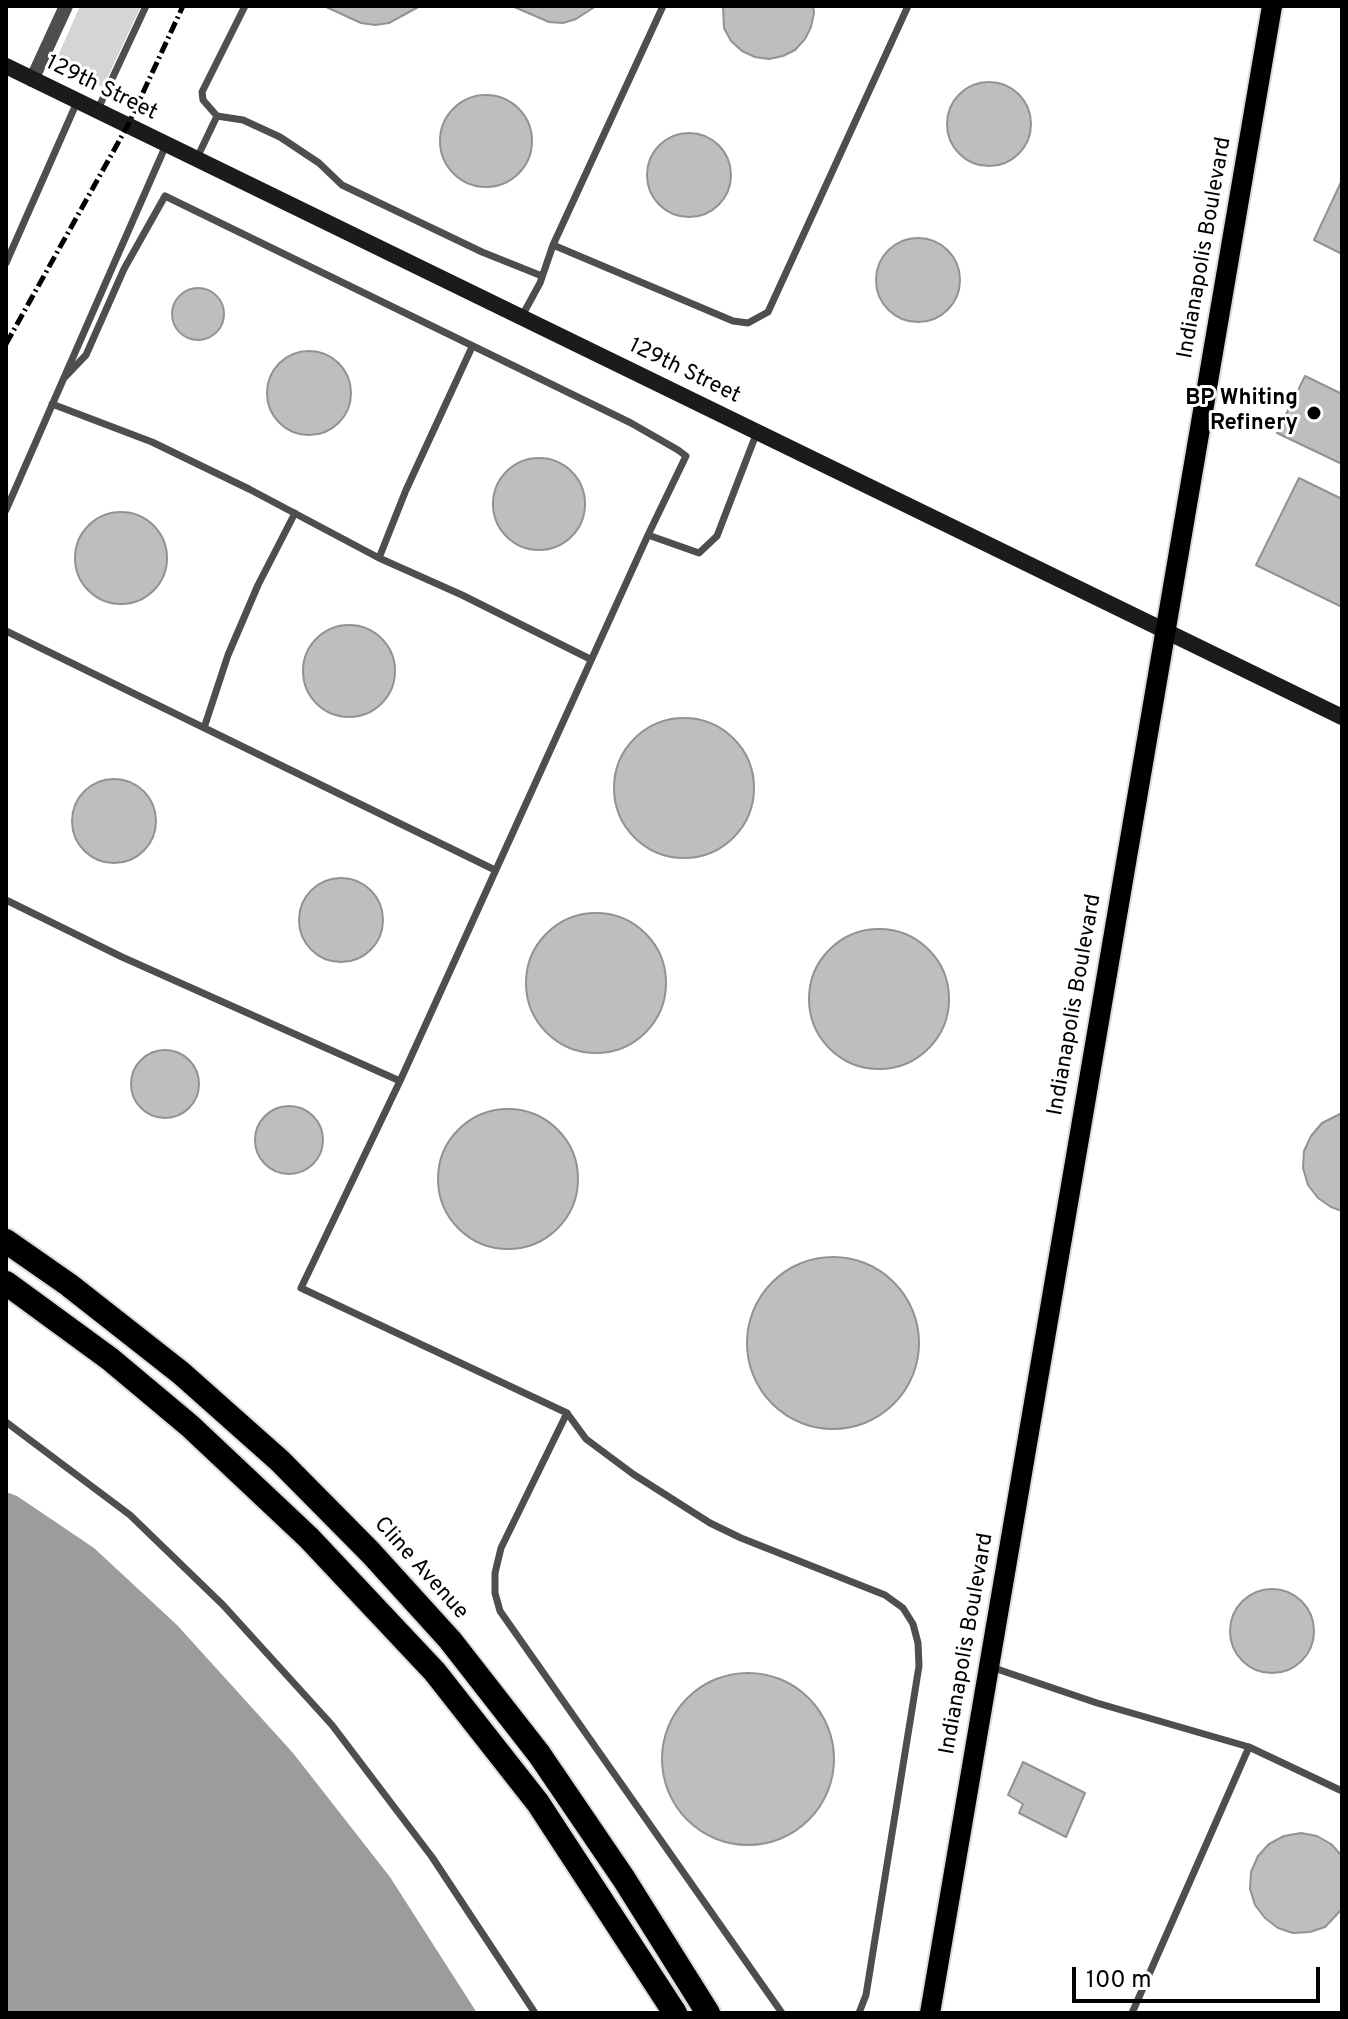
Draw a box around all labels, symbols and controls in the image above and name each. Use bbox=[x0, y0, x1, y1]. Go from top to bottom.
street label: 129th Street bbox=[41, 51, 161, 127]
street label: Indianapolis Boulevard bbox=[1174, 135, 1238, 361]
street label: 129th Street bbox=[624, 334, 744, 410]
place label: BP Whiting Refinery bbox=[1185, 387, 1298, 438]
marker: BP Whiting Refinery bbox=[1305, 404, 1323, 422]
street label: Indianapolis Boulevard bbox=[1044, 892, 1108, 1118]
street label: Cline Avenue bbox=[367, 1512, 473, 1626]
street label: Indianapolis Boulevard bbox=[936, 1531, 1000, 1757]
scale bar bbox=[1076, 1951, 1324, 2001]
text: 100 m bbox=[1086, 1966, 1152, 1996]

